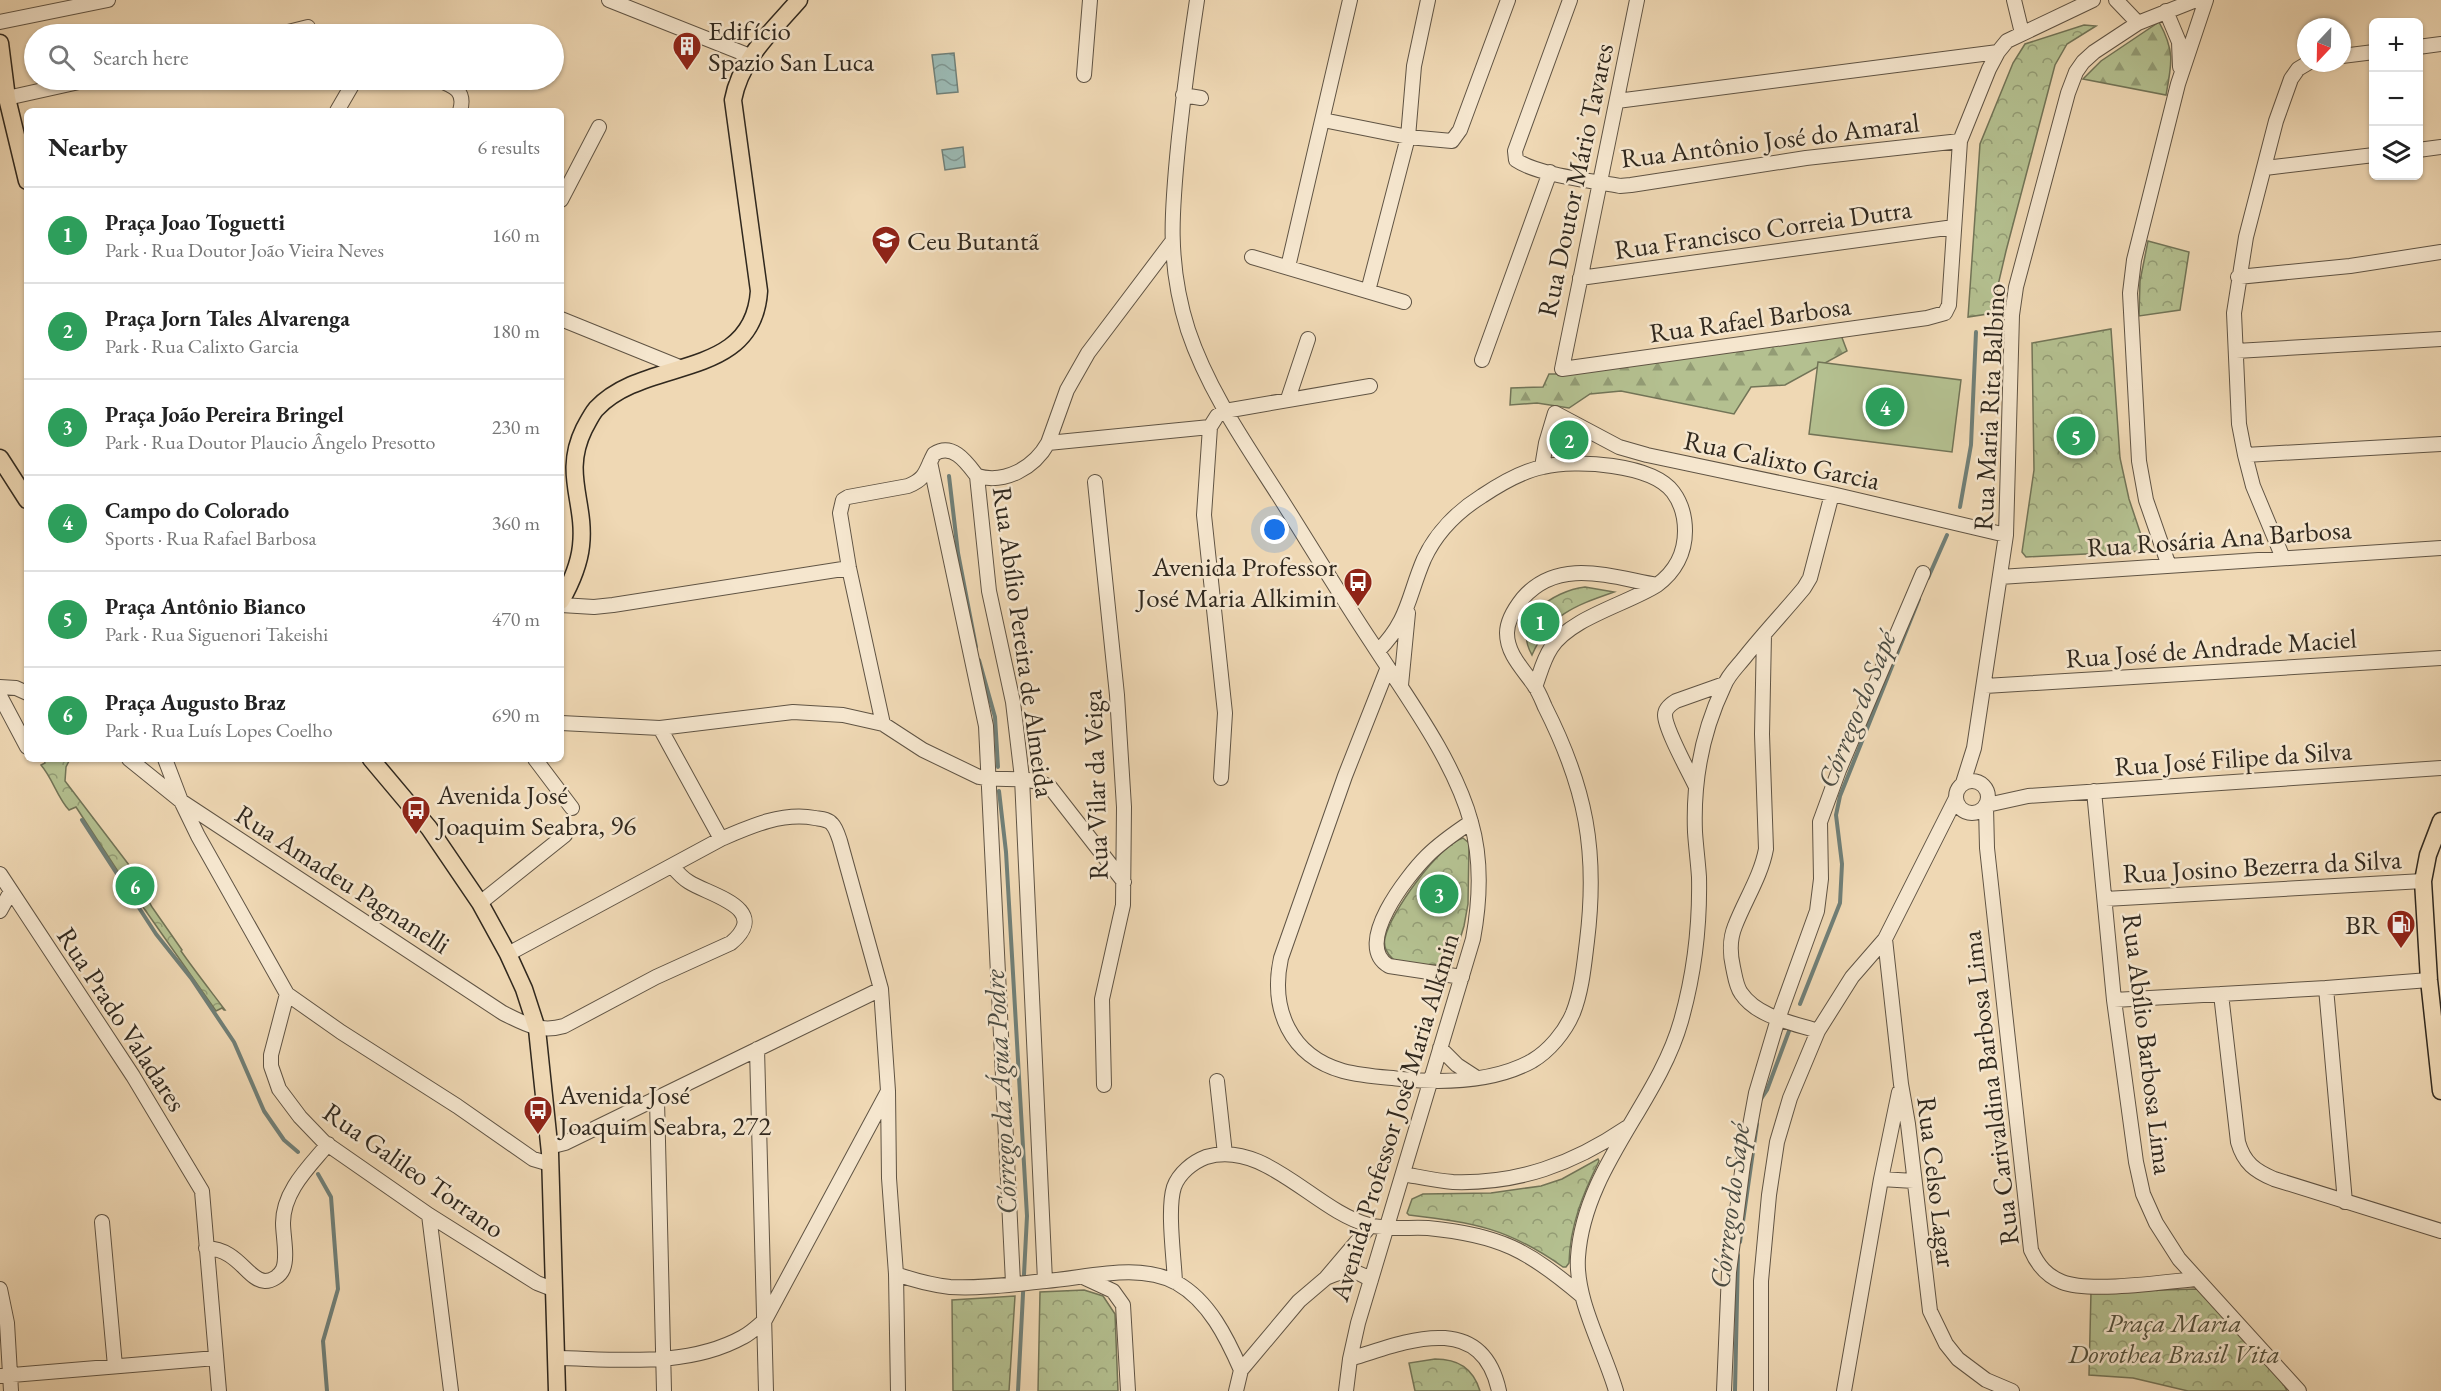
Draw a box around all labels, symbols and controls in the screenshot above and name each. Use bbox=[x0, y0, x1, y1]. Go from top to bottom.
place label: Edifício Spazio San Luca bbox=[708, 13, 874, 79]
north arrow bbox=[2297, 18, 2351, 72]
map controls bbox=[2369, 18, 2423, 180]
button: + bbox=[2369, 18, 2423, 72]
search box bbox=[24, 24, 564, 90]
building icon: Edifício Spazio San Luca bbox=[671, 30, 703, 72]
street label: Rua Doutor Mário Tavares bbox=[1529, 40, 1621, 320]
icon: search bbox=[45, 41, 78, 74]
text: Search here bbox=[93, 43, 188, 72]
button: − bbox=[2369, 72, 2423, 126]
street label: Rua Antônio José do Amaral bbox=[1619, 104, 1921, 176]
button: layers bbox=[2369, 126, 2423, 180]
text: Nearby bbox=[48, 130, 128, 164]
text: 6 results bbox=[477, 134, 540, 160]
street label: Rua Francisco Correia Dutra bbox=[1612, 191, 1914, 267]
text: Praça Joao Toguetti bbox=[105, 208, 285, 237]
text: 1 bbox=[62, 222, 73, 248]
text: 160 m bbox=[492, 222, 540, 248]
place label: Ceu Butantã bbox=[907, 223, 1039, 258]
school or university icon: Ceu Butantã bbox=[870, 224, 902, 266]
text: Park · Rua Doutor João Vieira Neves bbox=[105, 237, 384, 263]
street label: Rua Maria Rita Balbino bbox=[1965, 282, 2013, 532]
street label: Rua Rafael Barbosa bbox=[1647, 288, 1853, 350]
text: Praça Jorn Tales Alvarenga bbox=[105, 304, 350, 333]
text: 2 bbox=[62, 318, 73, 344]
text: 180 m bbox=[492, 318, 540, 344]
text: Park · Rua Calixto Garcia bbox=[105, 333, 299, 359]
pin: 4 bbox=[1866, 384, 1904, 430]
text: Praça João Pereira Bringel bbox=[105, 400, 344, 429]
text: 3 bbox=[62, 414, 73, 440]
text: 230 m bbox=[492, 414, 540, 440]
pin: 5 bbox=[2056, 414, 2096, 458]
pin: 2 bbox=[1550, 418, 1588, 462]
street label: Rua Calixto Garcia bbox=[1681, 422, 1883, 498]
text: Park · Rua Doutor Plaucio Ângelo Presotto bbox=[105, 429, 435, 455]
street label: Rua Abílio Pereira de Almeida bbox=[985, 484, 1063, 800]
text: Campo do Colorado bbox=[105, 496, 289, 525]
text: 4 bbox=[62, 510, 73, 536]
text: 360 m bbox=[492, 510, 540, 536]
street label: Rua Rosária Ana Barbosa bbox=[2086, 511, 2353, 565]
your location bbox=[1260, 515, 1289, 544]
text: Sports · Rua Rafael Barbosa bbox=[105, 525, 317, 551]
place label: Avenida Professor José Maria Alkimin bbox=[1135, 549, 1337, 615]
bus stop icon: Avenida Professor José Maria Alkimin bbox=[1342, 566, 1374, 608]
text: Praça Antônio Bianco bbox=[105, 592, 306, 621]
pin: 1 bbox=[1520, 600, 1560, 644]
text: 5 bbox=[62, 606, 73, 632]
text: 470 m bbox=[492, 606, 540, 632]
street label: Rua José de Andrade Maciel bbox=[2064, 620, 2358, 676]
text: Park · Rua Siguenori Takeishi bbox=[105, 621, 328, 647]
water label: Córrego do Sapé bbox=[1808, 623, 1905, 793]
text: Praça Augusto Braz bbox=[105, 688, 286, 717]
street label: Rua Vilar da Veiga bbox=[1074, 689, 1116, 881]
text: 6 bbox=[62, 702, 73, 728]
text: 690 m bbox=[492, 702, 540, 728]
text: Park · Rua Luís Lopes Coelho bbox=[105, 717, 333, 743]
street label: Rua José Filipe da Silva bbox=[2113, 732, 2353, 784]
place label: Avenida José Joaquim Seabra, 96 bbox=[435, 777, 636, 843]
bus stop icon: Avenida José Joaquim Seabra, 96 bbox=[400, 794, 432, 836]
street label: Rua Amadeu Pagnanelli bbox=[229, 796, 457, 962]
street label: Rua Josino Bezerra da Silva bbox=[2122, 841, 2403, 891]
pin: 6 bbox=[116, 864, 154, 908]
pin: 3 bbox=[1420, 872, 1458, 916]
place label: BR bbox=[2345, 907, 2381, 942]
fuel station icon: BR bbox=[2385, 908, 2417, 950]
street label: Rua Abílio Barbosa Lima bbox=[2115, 912, 2181, 1177]
street label: Rua Prado Valadares bbox=[49, 920, 195, 1118]
street label: Avenida Professor José Maria Alkmin bbox=[1321, 929, 1467, 1306]
street label: Rua Carivaldina Barbosa Lima bbox=[1953, 929, 2027, 1247]
water label: Córrego da Água Podre bbox=[976, 968, 1024, 1216]
place label: Avenida José Joaquim Seabra, 272 bbox=[557, 1077, 771, 1143]
street label: Rua Galileo Torrano bbox=[316, 1094, 512, 1246]
bus stop icon: Avenida José Joaquim Seabra, 272 bbox=[522, 1094, 554, 1136]
street label: Rua Celso Lagar bbox=[1909, 1095, 1965, 1269]
water label: Córrego do Sapé bbox=[1701, 1119, 1757, 1291]
park label: Praça Maria Dorothea Brasil Vita bbox=[2067, 1305, 2280, 1371]

